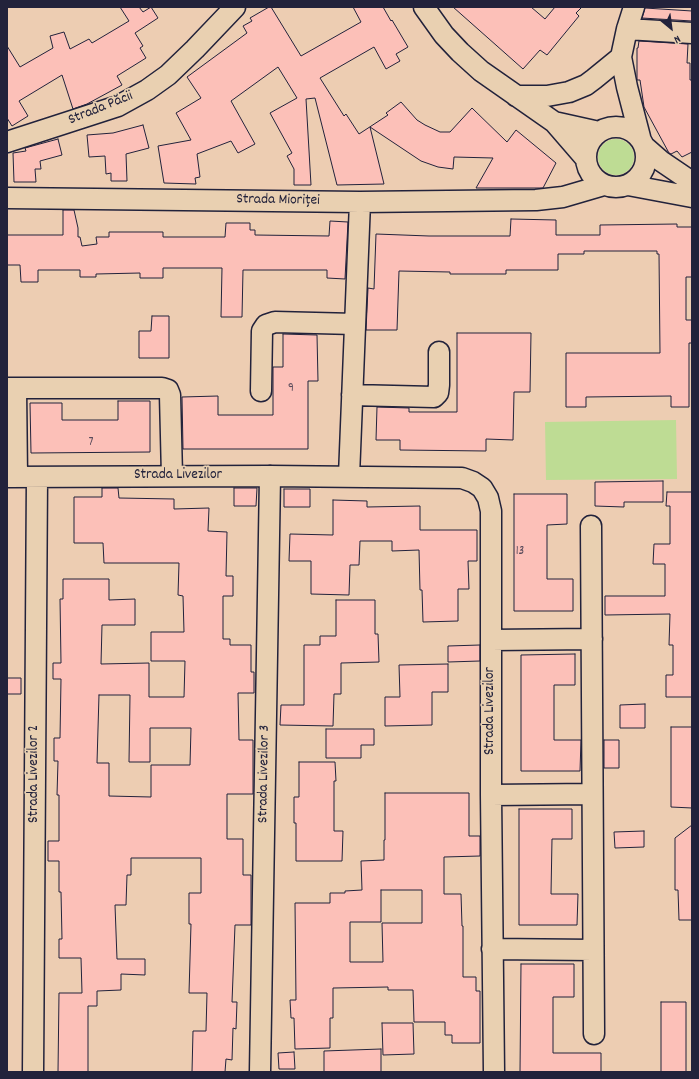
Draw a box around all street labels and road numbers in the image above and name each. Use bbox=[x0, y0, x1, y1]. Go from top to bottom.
street label: Strada Păcii bbox=[66, 88, 136, 130]
street label: Strada Mioriței bbox=[236, 191, 320, 211]
street label: Strada Livezilor bbox=[134, 467, 222, 485]
street label: Strada Livezilor bbox=[482, 667, 500, 755]
street label: Strada Livezilor 2 bbox=[26, 725, 44, 823]
street label: Strada Livezilor 3 bbox=[255, 725, 275, 823]

